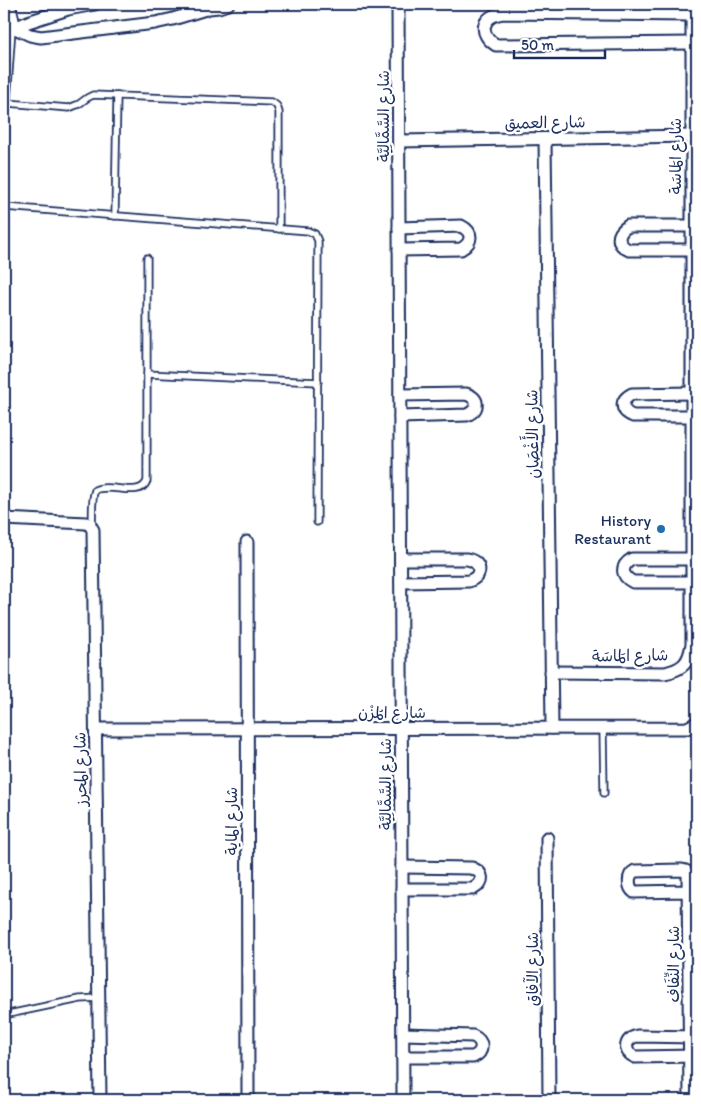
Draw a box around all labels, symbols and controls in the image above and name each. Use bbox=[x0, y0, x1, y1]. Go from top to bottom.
scale bar bbox=[514, 28, 605, 60]
text: 50 m bbox=[521, 36, 554, 54]
street label: شارع السَّمَّالِيَّة bbox=[374, 70, 395, 162]
street label: شارع العميق bbox=[504, 112, 586, 135]
street label: شارع المَاسَة bbox=[666, 118, 687, 194]
street label: شارع الأَغْصَان bbox=[518, 389, 545, 479]
place label: History Restaurant bbox=[574, 511, 651, 548]
marker: History Restaurant bbox=[655, 523, 667, 535]
street label: شارع المَاسَة bbox=[592, 645, 668, 668]
street label: شارع المُزْن bbox=[358, 703, 426, 724]
street label: شارع المحرز bbox=[70, 732, 93, 808]
street label: شارع السَّمَّالِيَّة bbox=[376, 738, 397, 830]
street label: شارع الماية bbox=[222, 787, 243, 855]
street label: شارع النِّفَاف bbox=[663, 926, 685, 1002]
street label: شارع الآفاق bbox=[523, 932, 544, 1006]

